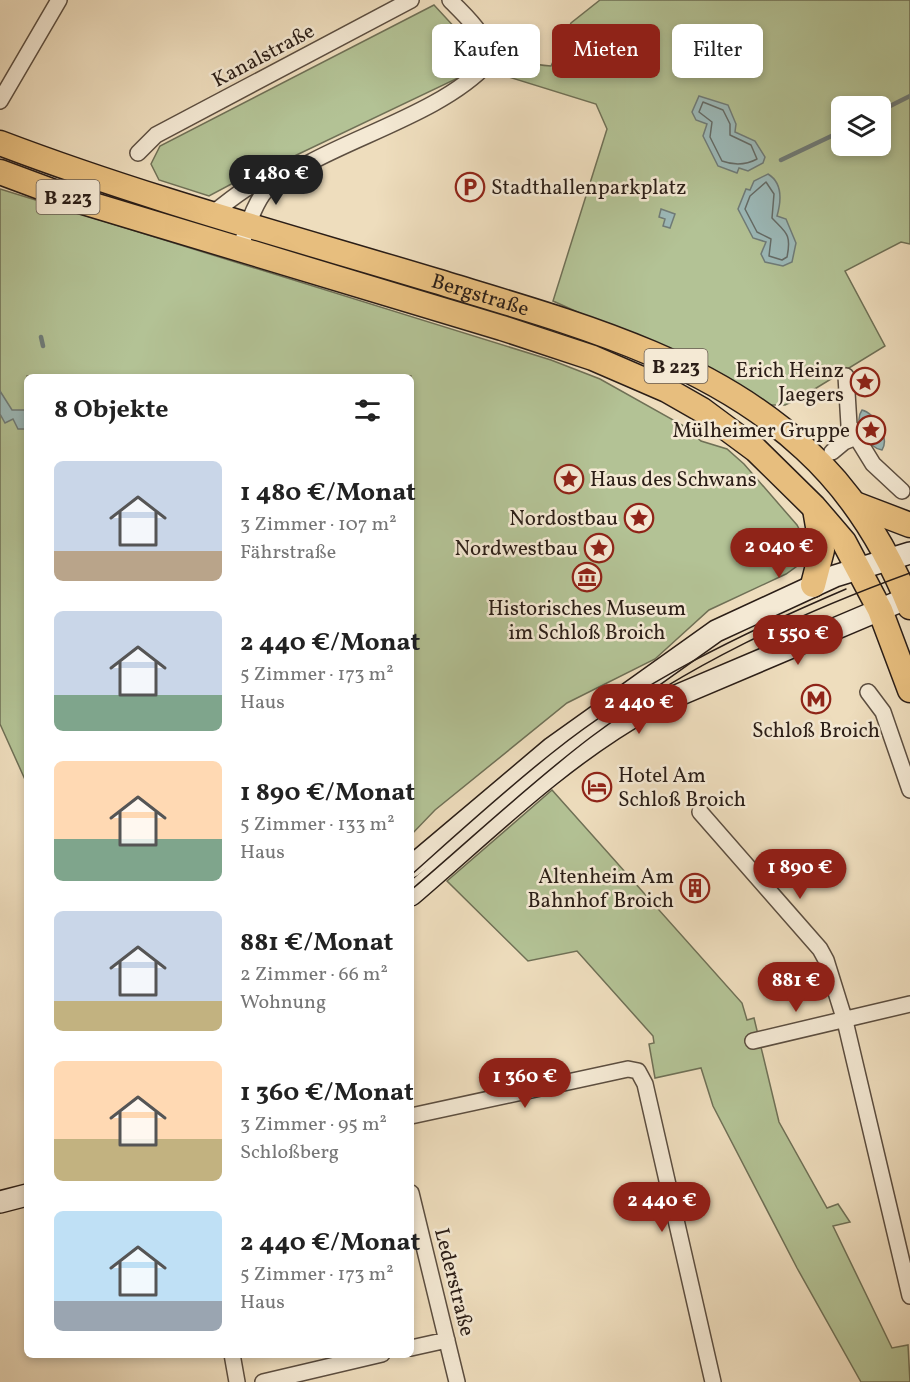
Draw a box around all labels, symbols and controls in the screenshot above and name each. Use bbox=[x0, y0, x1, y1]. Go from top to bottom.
street label: Kanalstraße bbox=[207, 17, 320, 95]
chip: Kaufen bbox=[432, 24, 540, 78]
chip: Mieten bbox=[552, 24, 660, 78]
chip: Filter bbox=[672, 24, 763, 78]
map controls bbox=[831, 96, 891, 156]
button: layers bbox=[831, 96, 891, 156]
pin: 1 480 € bbox=[221, 155, 331, 206]
text: 1 480 € bbox=[243, 160, 309, 188]
parking icon: Stadthallenparkplatz bbox=[454, 171, 486, 203]
place label: Stadthallenparkplatz bbox=[491, 174, 687, 203]
road number: B 223 bbox=[36, 180, 100, 214]
street label: Bergstraße bbox=[428, 267, 533, 325]
road number: B 223 bbox=[644, 349, 708, 383]
place label: Erich Heinz Jaegers bbox=[736, 357, 844, 410]
place icon: Erich Heinz Jaegers bbox=[849, 366, 881, 398]
text: 8 Objekte bbox=[54, 392, 168, 428]
icon: filters bbox=[351, 394, 384, 427]
place icon: Mülheimer Gruppe bbox=[855, 414, 887, 446]
place label: Mülheimer Gruppe bbox=[672, 417, 850, 446]
place icon: Haus des Schwans bbox=[553, 463, 585, 495]
place label: Haus des Schwans bbox=[590, 466, 757, 495]
text: 1 480 €/Monat bbox=[240, 475, 416, 511]
icon: home bbox=[102, 485, 174, 557]
place icon: Nordostbau bbox=[623, 502, 655, 534]
place label: Nordostbau bbox=[509, 505, 618, 534]
text: 3 Zimmer · 107 m² bbox=[240, 511, 397, 539]
pin: 2 040 € bbox=[724, 528, 834, 579]
place icon: Nordwestbau bbox=[583, 532, 615, 564]
text: 2 040 € bbox=[744, 533, 814, 561]
place label: Nordwestbau bbox=[454, 535, 578, 564]
text: Fährstraße bbox=[240, 539, 336, 567]
museum icon: Historisches Museum im Schloß Broich bbox=[571, 561, 603, 593]
place label: Historisches Museum im Schloß Broich bbox=[488, 595, 686, 648]
pin: 1 550 € bbox=[743, 615, 853, 666]
text: 1 550 € bbox=[767, 620, 829, 648]
text: 2 440 €/Monat bbox=[240, 625, 420, 661]
icon: home bbox=[102, 635, 174, 707]
text: 5 Zimmer · 173 m² bbox=[240, 661, 394, 689]
metro station icon: Schloß Broich bbox=[800, 683, 832, 715]
pin: 2 440 € bbox=[584, 684, 694, 735]
text: Haus bbox=[240, 689, 285, 717]
text: 2 440 € bbox=[604, 689, 674, 717]
place label: Schloß Broich bbox=[752, 717, 880, 746]
place label: Hotel Am Schloß Broich bbox=[618, 762, 746, 815]
hotel icon: Hotel Am Schloß Broich bbox=[581, 771, 613, 803]
text: 1 890 €/Monat bbox=[240, 775, 415, 811]
icon: home bbox=[102, 785, 174, 857]
text: 5 Zimmer · 133 m² bbox=[240, 811, 395, 839]
text: Haus bbox=[240, 839, 285, 867]
pin: 1 890 € bbox=[745, 849, 855, 900]
text: 1 890 € bbox=[767, 854, 833, 882]
place label: Altenheim Am Bahnhof Broich bbox=[527, 863, 674, 916]
building icon: Altenheim Am Bahnhof Broich bbox=[679, 872, 711, 904]
text: 881 €/Monat bbox=[240, 925, 393, 961]
icon: home bbox=[102, 935, 174, 1007]
text: 2 Zimmer · 66 m² bbox=[240, 961, 388, 989]
pin: 881 € bbox=[754, 962, 838, 1013]
text: 881 € bbox=[772, 967, 820, 995]
text: Wohnung bbox=[240, 989, 326, 1017]
pin: 1 360 € bbox=[470, 1058, 580, 1109]
text: 1 360 € bbox=[493, 1063, 557, 1091]
text: 1 360 €/Monat bbox=[240, 1075, 414, 1111]
icon: home bbox=[102, 1085, 174, 1157]
text: 3 Zimmer · 95 m² bbox=[240, 1111, 387, 1139]
text: Schloßberg bbox=[240, 1139, 339, 1167]
pin: 2 440 € bbox=[607, 1182, 717, 1233]
text: 2 440 € bbox=[627, 1187, 697, 1215]
text: 2 440 €/Monat bbox=[240, 1225, 420, 1261]
street label: Lederstraße bbox=[426, 1225, 481, 1339]
icon: home bbox=[102, 1235, 174, 1307]
text: 5 Zimmer · 173 m² bbox=[240, 1261, 394, 1289]
text: Haus bbox=[240, 1289, 285, 1317]

